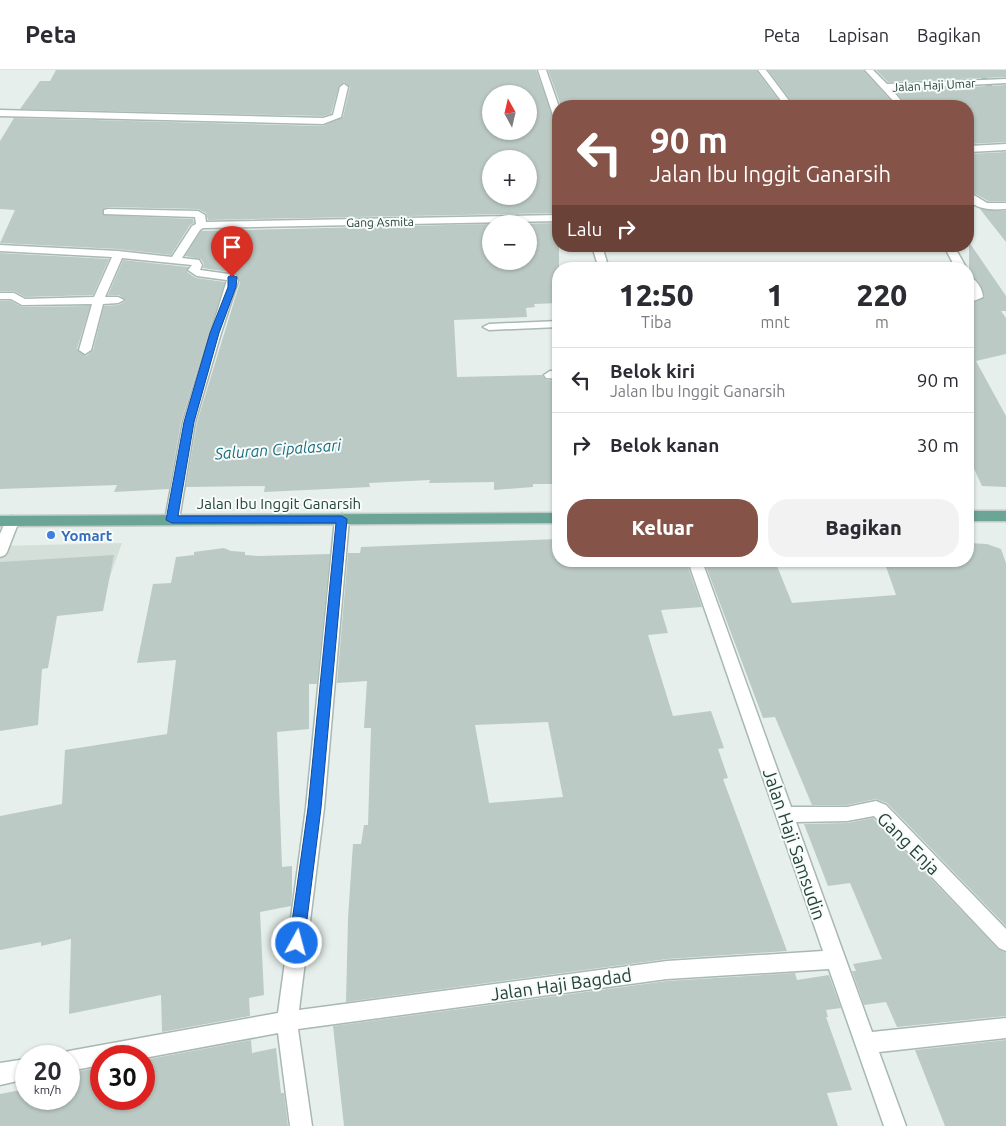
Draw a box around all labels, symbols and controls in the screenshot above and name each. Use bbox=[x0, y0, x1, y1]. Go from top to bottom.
text: Peta bbox=[25, 21, 77, 48]
text: Peta bbox=[764, 25, 800, 45]
text: Lapisan bbox=[828, 25, 889, 45]
text: Bagikan bbox=[917, 25, 981, 45]
street label: Jalan Haji Umar bbox=[892, 76, 976, 94]
north arrow bbox=[482, 85, 538, 140]
map controls bbox=[482, 85, 537, 270]
icon: left bbox=[567, 120, 632, 185]
text: 90 m bbox=[650, 120, 728, 160]
button: + bbox=[482, 150, 537, 205]
text: Jalan Ibu Inggit Ganarsih bbox=[650, 161, 891, 186]
street label: Gang Asmita bbox=[346, 215, 414, 229]
button: − bbox=[482, 215, 537, 270]
icon: right bbox=[612, 215, 640, 243]
text: Lalu bbox=[567, 218, 602, 240]
pin bbox=[211, 226, 253, 277]
icon: arrive bbox=[218, 233, 246, 261]
text: 12:50 bbox=[619, 278, 694, 312]
text: 1 bbox=[767, 278, 784, 312]
text: 220 bbox=[857, 278, 907, 312]
text: Tiba bbox=[641, 313, 672, 331]
text: mnt bbox=[761, 313, 790, 331]
text: m bbox=[875, 313, 889, 331]
text: Belok kiri bbox=[610, 360, 695, 382]
icon: left bbox=[567, 366, 595, 394]
text: 90 m bbox=[917, 369, 959, 391]
text: Jalan Ibu Inggit Ganarsih bbox=[610, 382, 785, 400]
icon: right bbox=[567, 431, 595, 459]
text: Belok kanan bbox=[610, 434, 719, 456]
text: 30 m bbox=[917, 434, 959, 456]
water label: Saluran Cipalasari bbox=[213, 436, 343, 462]
street label: Jalan Ibu Inggit Ganarsih bbox=[197, 495, 361, 512]
button: Keluar bbox=[567, 499, 758, 557]
button: Bagikan bbox=[768, 499, 959, 557]
place label: Yomart bbox=[61, 527, 113, 544]
marker: Yomart bbox=[45, 529, 57, 541]
street label: Jalan Haji Samsudin bbox=[760, 766, 830, 922]
street label: Gang Enja bbox=[874, 808, 944, 878]
position arrow bbox=[270, 916, 322, 968]
street label: Jalan Haji Bagdad bbox=[489, 964, 633, 1004]
speed limit sign: 30 bbox=[90, 1045, 155, 1110]
text: 20 bbox=[33, 1057, 62, 1085]
text: km/h bbox=[34, 1083, 61, 1096]

